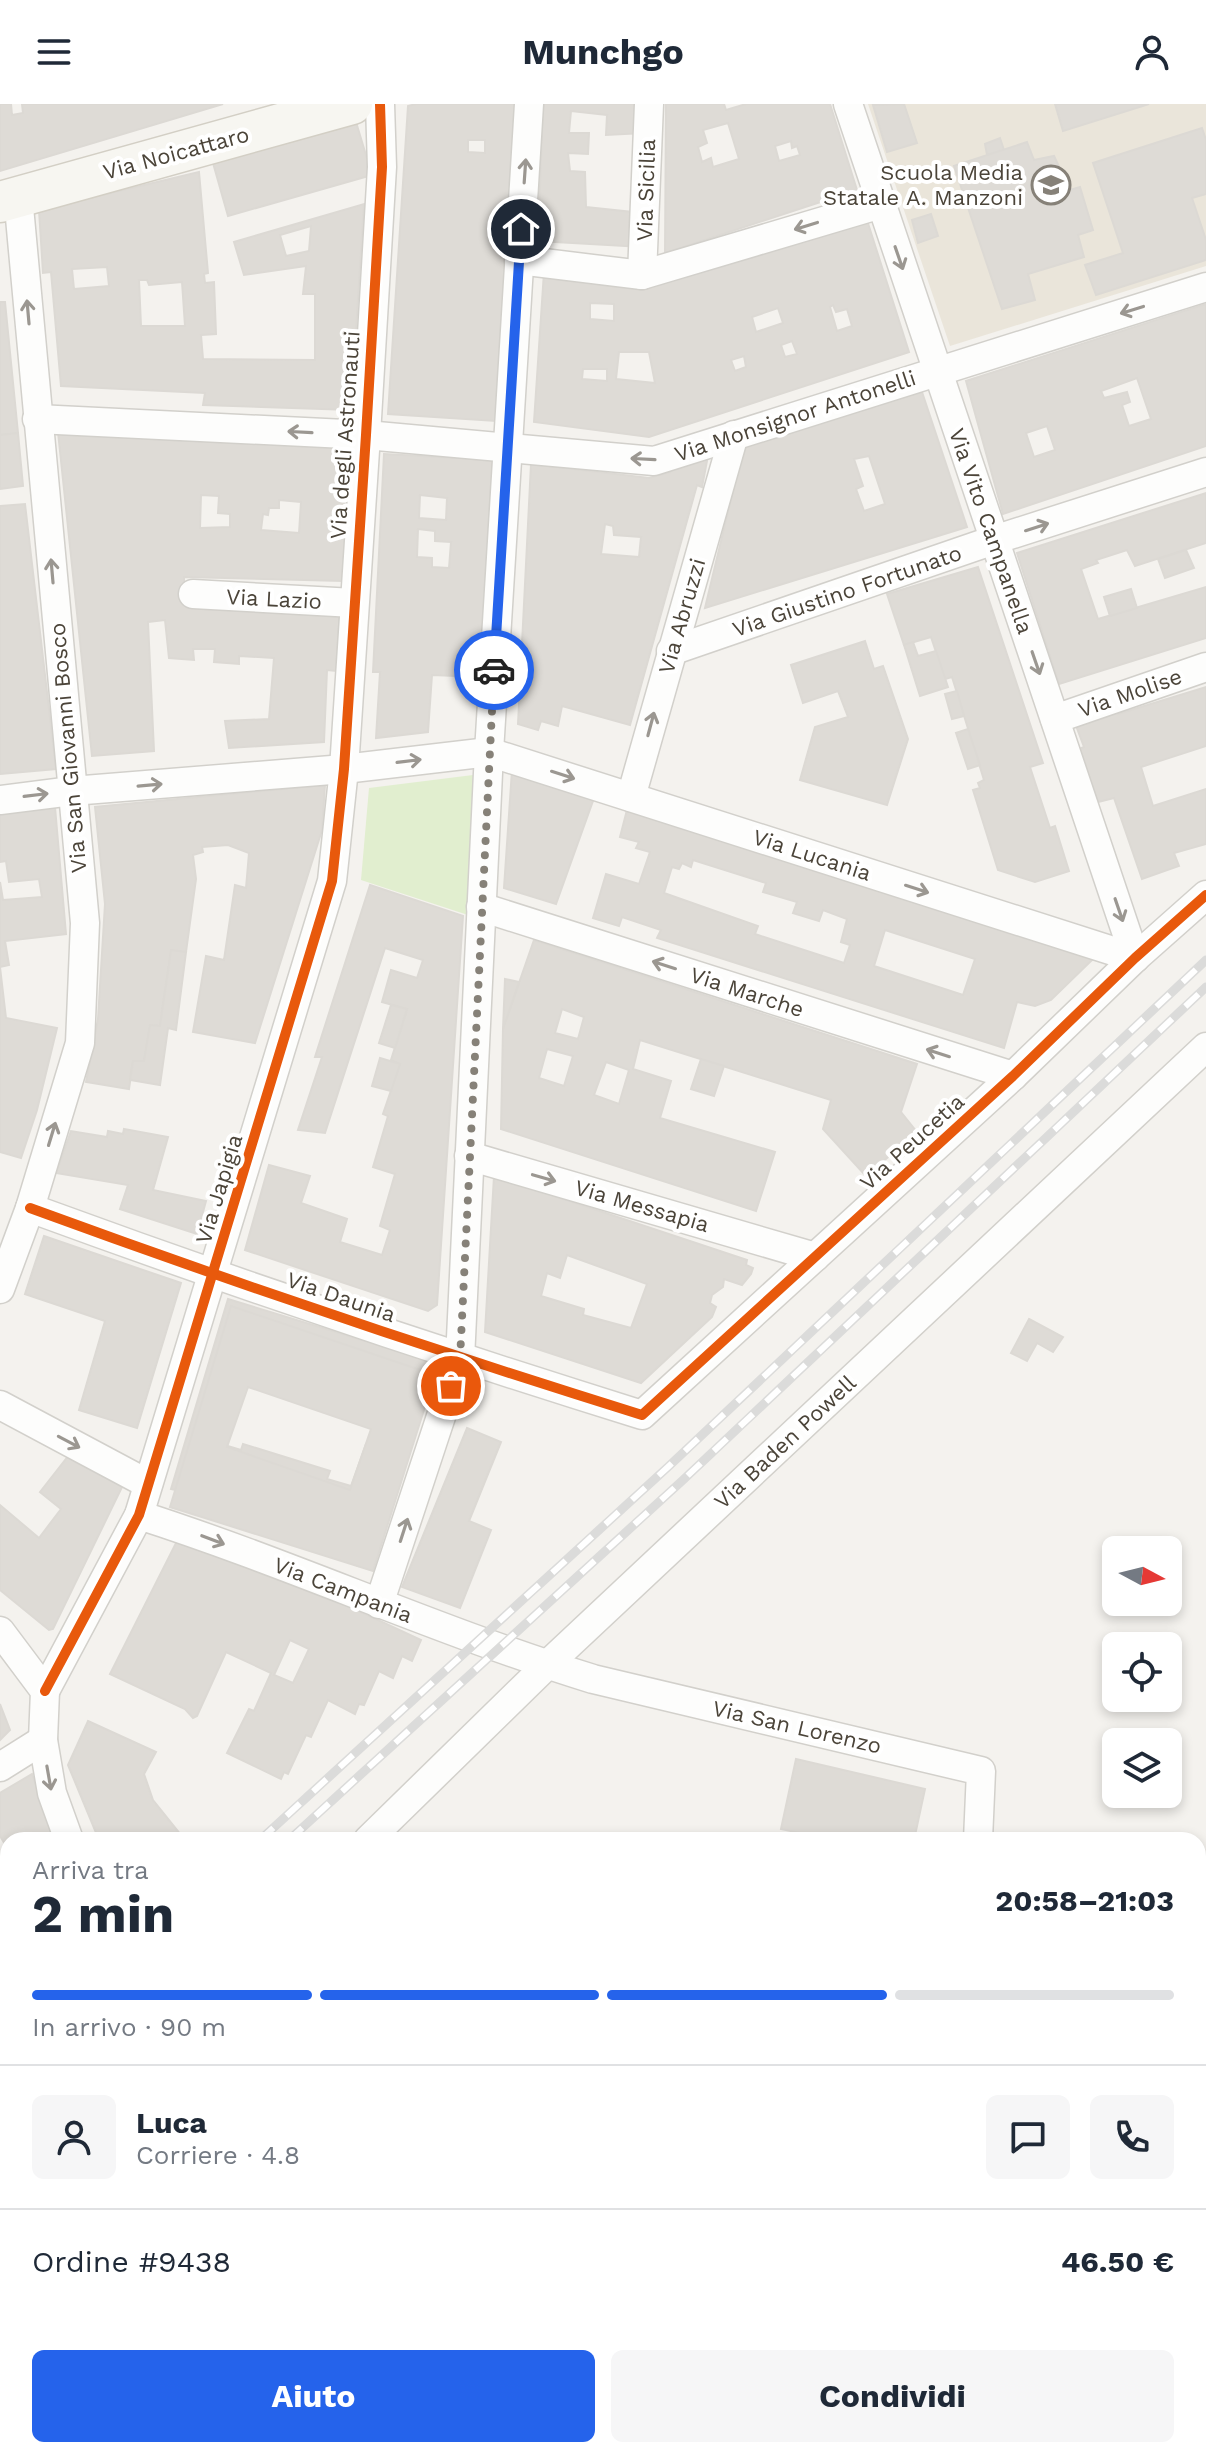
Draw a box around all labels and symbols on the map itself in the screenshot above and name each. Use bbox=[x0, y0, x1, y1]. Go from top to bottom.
street label: Via Noicattaro bbox=[100, 121, 252, 185]
street label: Via Sicilia bbox=[632, 138, 660, 242]
one-way arrow bbox=[518, 158, 533, 185]
place label: Scuola Media Statale A. Manzoni bbox=[823, 160, 1023, 210]
school or university icon: Scuola Media Statale A. Manzoni bbox=[1030, 164, 1072, 206]
pin bbox=[487, 195, 555, 263]
one-way arrow bbox=[794, 219, 820, 234]
one-way arrow bbox=[893, 245, 908, 270]
one-way arrow bbox=[20, 299, 35, 326]
one-way arrow bbox=[1119, 303, 1145, 318]
street label: Via degli Astronauti bbox=[325, 330, 365, 540]
street label: Via Monsignor Antonelli bbox=[671, 365, 919, 467]
one-way arrow bbox=[287, 424, 314, 439]
street label: Via Vito Campanella bbox=[944, 425, 1038, 637]
one-way arrow bbox=[630, 452, 657, 467]
one-way arrow bbox=[1024, 518, 1049, 533]
street label: Via Giustino Fortunato bbox=[729, 540, 965, 642]
street label: Via Abruzzi bbox=[654, 555, 710, 677]
one-way arrow bbox=[44, 558, 59, 585]
street label: Via Lazio bbox=[225, 584, 323, 614]
street label: Via San Giovanni Bosco bbox=[45, 622, 91, 874]
courier bbox=[454, 630, 534, 710]
one-way arrow bbox=[1030, 650, 1045, 675]
street label: Via Molise bbox=[1075, 664, 1185, 722]
one-way arrow bbox=[645, 712, 659, 737]
one-way arrow bbox=[396, 753, 421, 768]
one-way arrow bbox=[550, 769, 575, 784]
one-way arrow bbox=[136, 777, 163, 792]
one-way arrow bbox=[22, 788, 49, 803]
street label: Via Lucania bbox=[750, 824, 874, 886]
one-way arrow bbox=[905, 882, 930, 897]
one-way arrow bbox=[1112, 897, 1127, 922]
one-way arrow bbox=[652, 957, 677, 972]
street label: Via Marche bbox=[687, 962, 807, 1022]
one-way arrow bbox=[926, 1044, 951, 1059]
street label: Via Peucetia bbox=[855, 1089, 969, 1195]
one-way arrow bbox=[46, 1121, 61, 1146]
street label: Via Japigia bbox=[190, 1131, 248, 1247]
one-way arrow bbox=[531, 1171, 557, 1186]
street label: Via Messapia bbox=[572, 1175, 712, 1237]
street label: Via Daunia bbox=[283, 1267, 399, 1327]
pin bbox=[417, 1352, 485, 1420]
street label: Via Baden Powell bbox=[709, 1370, 861, 1514]
one-way arrow bbox=[57, 1434, 80, 1450]
one-way arrow bbox=[397, 1518, 412, 1543]
one-way arrow bbox=[200, 1534, 225, 1548]
north arrow bbox=[1102, 1536, 1182, 1616]
street label: Via Campania bbox=[270, 1552, 416, 1628]
street label: Via San Lorenzo bbox=[710, 1695, 884, 1759]
one-way arrow bbox=[43, 1765, 58, 1790]

